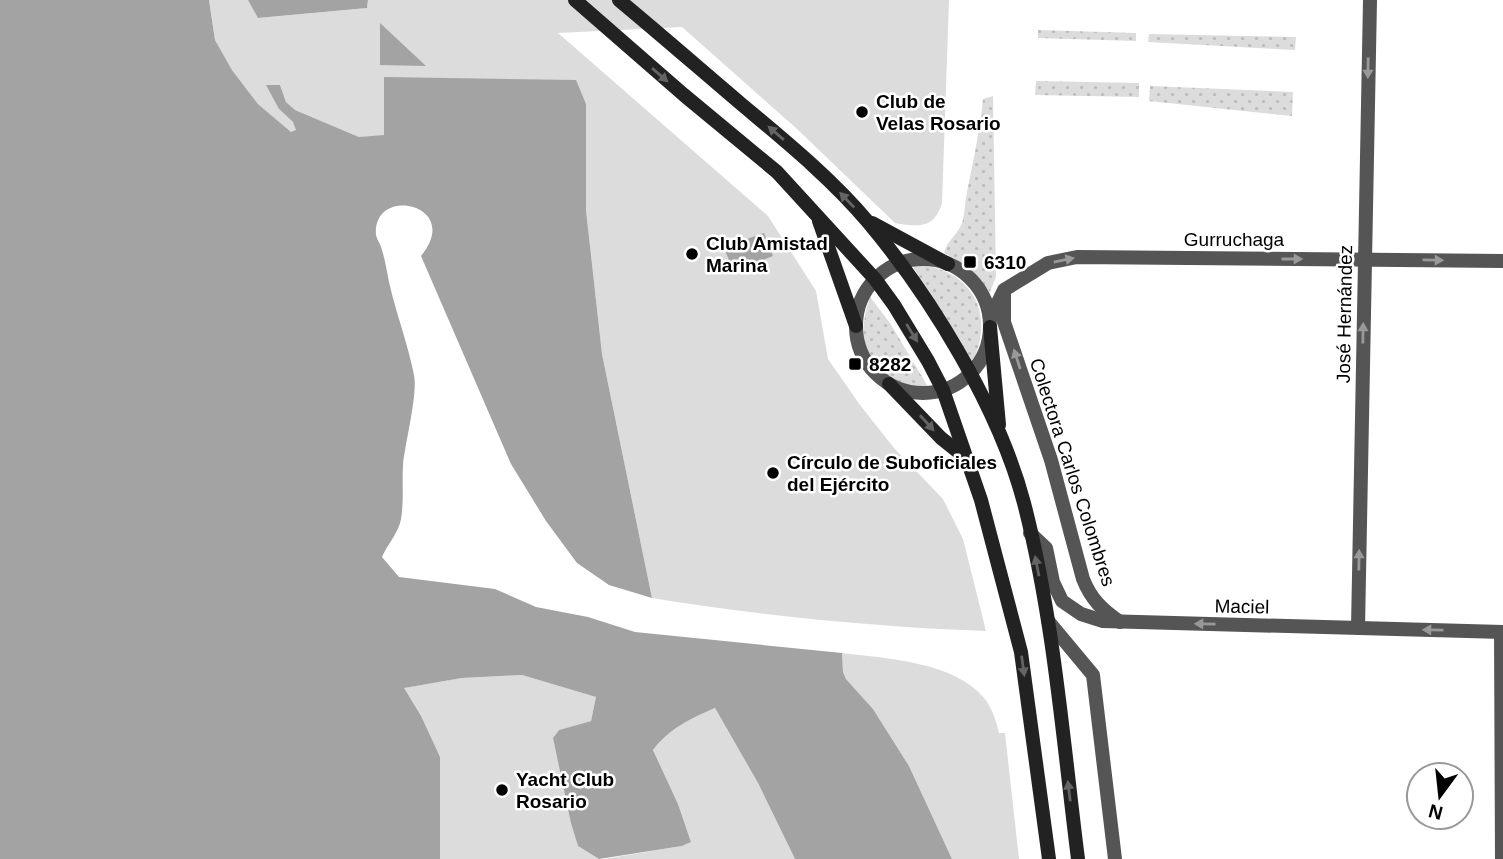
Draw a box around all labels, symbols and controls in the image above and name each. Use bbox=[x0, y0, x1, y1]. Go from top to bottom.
one-way arrow bbox=[1363, 57, 1374, 79]
one-way arrow bbox=[652, 67, 669, 82]
place label: Club de Velas Rosario bbox=[876, 91, 1001, 134]
marker: Club de Velas Rosario bbox=[854, 104, 870, 120]
one-way arrow bbox=[767, 126, 784, 141]
one-way arrow bbox=[839, 192, 855, 209]
street label: Gurruchaga bbox=[1184, 229, 1285, 250]
place label: Club Amistad Marina bbox=[706, 233, 828, 276]
street label: José Hernández bbox=[1333, 245, 1356, 383]
marker: Club Amistad Marina bbox=[684, 246, 700, 262]
place label: 6310 bbox=[984, 252, 1026, 273]
one-way arrow bbox=[1281, 253, 1303, 265]
marker: 6310 bbox=[962, 254, 978, 270]
one-way arrow bbox=[1053, 254, 1075, 265]
one-way arrow bbox=[1422, 254, 1444, 266]
one-way arrow bbox=[1357, 321, 1369, 343]
one-way arrow bbox=[905, 323, 918, 343]
one-way arrow bbox=[1011, 349, 1022, 370]
place label: 8282 bbox=[869, 354, 911, 375]
street label: Colectora Carlos Colombres bbox=[1026, 355, 1119, 589]
marker: 8282 bbox=[847, 356, 863, 372]
one-way arrow bbox=[919, 414, 935, 432]
place label: Círculo de Suboficiales del Ejército bbox=[787, 452, 997, 495]
marker: Círculo de Suboficiales del Ejército bbox=[765, 465, 781, 481]
one-way arrow bbox=[1353, 549, 1365, 571]
one-way arrow bbox=[1031, 555, 1042, 577]
street label: Maciel bbox=[1214, 596, 1270, 617]
one-way arrow bbox=[1194, 619, 1216, 630]
one-way arrow bbox=[1421, 625, 1443, 636]
one-way arrow bbox=[1018, 655, 1029, 677]
north arrow bbox=[1405, 761, 1475, 831]
place label: Yacht Club Rosario bbox=[516, 769, 614, 812]
one-way arrow bbox=[1064, 780, 1075, 802]
marker: Yacht Club Rosario bbox=[494, 782, 510, 798]
text: N bbox=[1426, 800, 1445, 824]

